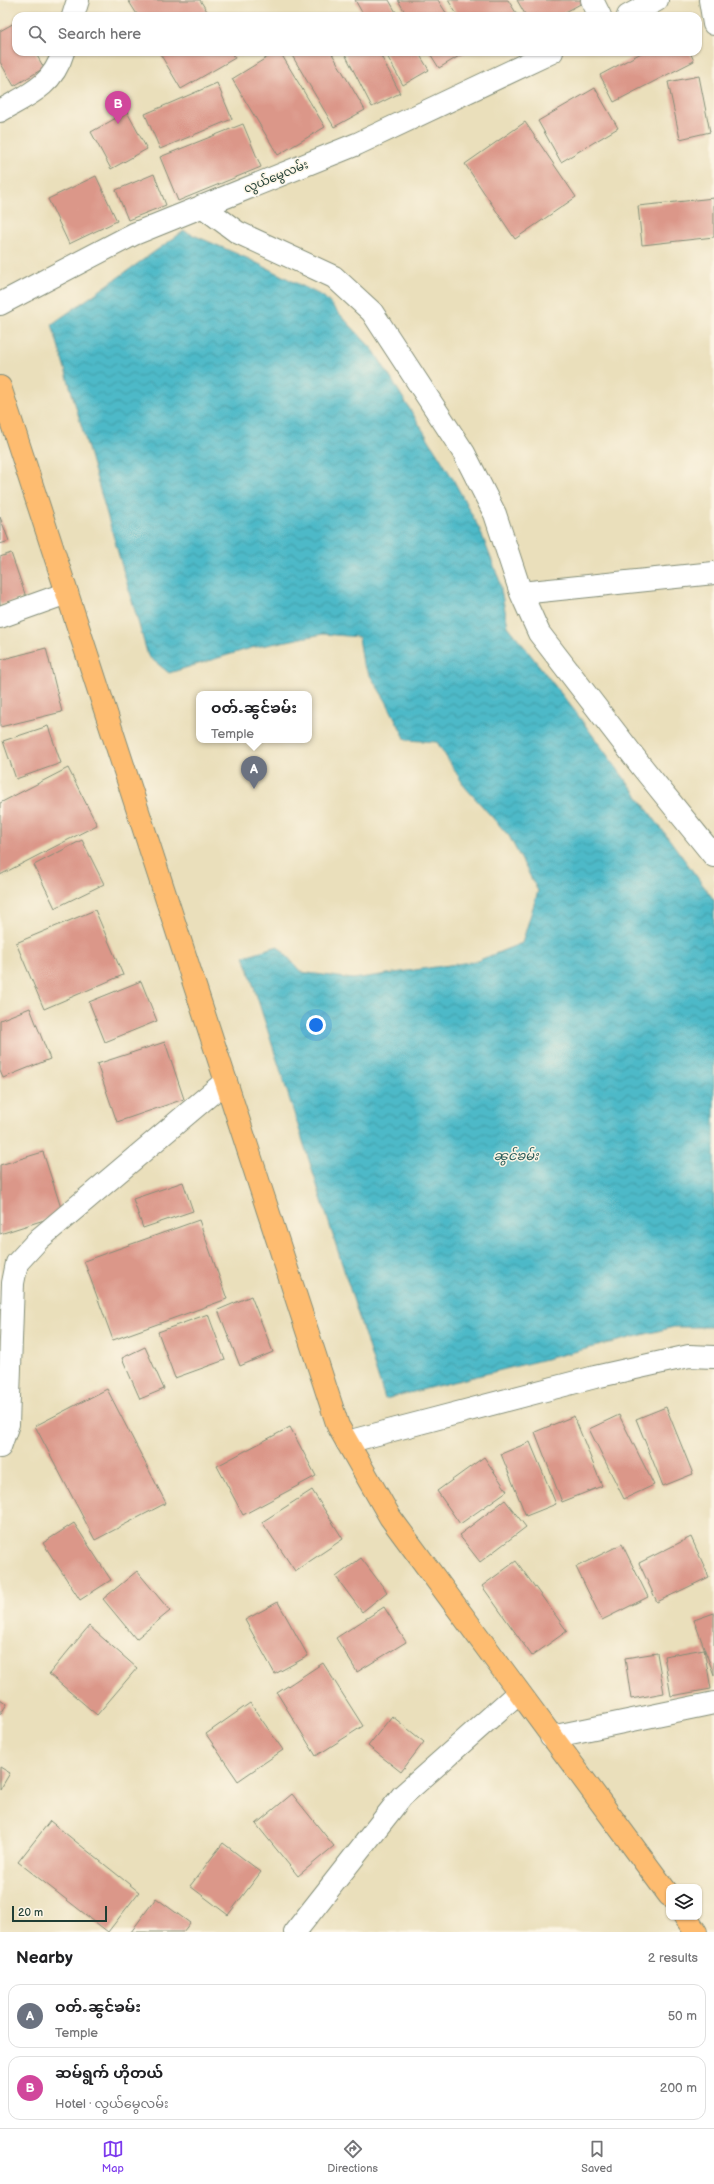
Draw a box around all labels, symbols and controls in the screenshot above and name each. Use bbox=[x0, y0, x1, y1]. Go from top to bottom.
search box bbox=[12, 12, 702, 56]
icon: search bbox=[26, 23, 48, 45]
text: Search here bbox=[58, 25, 141, 44]
pin: B bbox=[105, 91, 131, 124]
street label: လွယ်မွေလမ်း bbox=[241, 155, 311, 199]
popup bbox=[196, 691, 312, 743]
text: ဝတ်ႉၼွင်ၶမ်း bbox=[211, 699, 297, 718]
text: Temple bbox=[211, 726, 254, 742]
pin: A bbox=[241, 756, 267, 789]
your location bbox=[306, 1015, 326, 1035]
water label: ၼွင်ၶမ်း bbox=[493, 1146, 540, 1166]
map controls bbox=[666, 1884, 702, 1920]
button: layers bbox=[666, 1884, 702, 1920]
scale bar bbox=[12, 1904, 107, 1923]
text: 20 m bbox=[18, 1906, 43, 1919]
text: Nearby bbox=[16, 1948, 73, 1968]
text: 2 results bbox=[648, 1950, 698, 1966]
text: ဝတ်ႉၼွင်ၶမ်း bbox=[55, 1998, 141, 2017]
text: A bbox=[26, 2008, 34, 2024]
text: 50 m bbox=[668, 2008, 697, 2024]
text: Temple bbox=[55, 2025, 98, 2041]
text: ဆမ်ရွက် ဟိုတယ် bbox=[55, 2064, 163, 2083]
text: B bbox=[25, 2080, 35, 2096]
text: 200 m bbox=[660, 2080, 697, 2096]
text: Hotel · လွယ်မွေလမ်း bbox=[55, 2096, 168, 2112]
tab: Map bbox=[102, 2138, 124, 2175]
tab: Directions bbox=[327, 2138, 378, 2175]
tab: Saved bbox=[581, 2138, 612, 2175]

